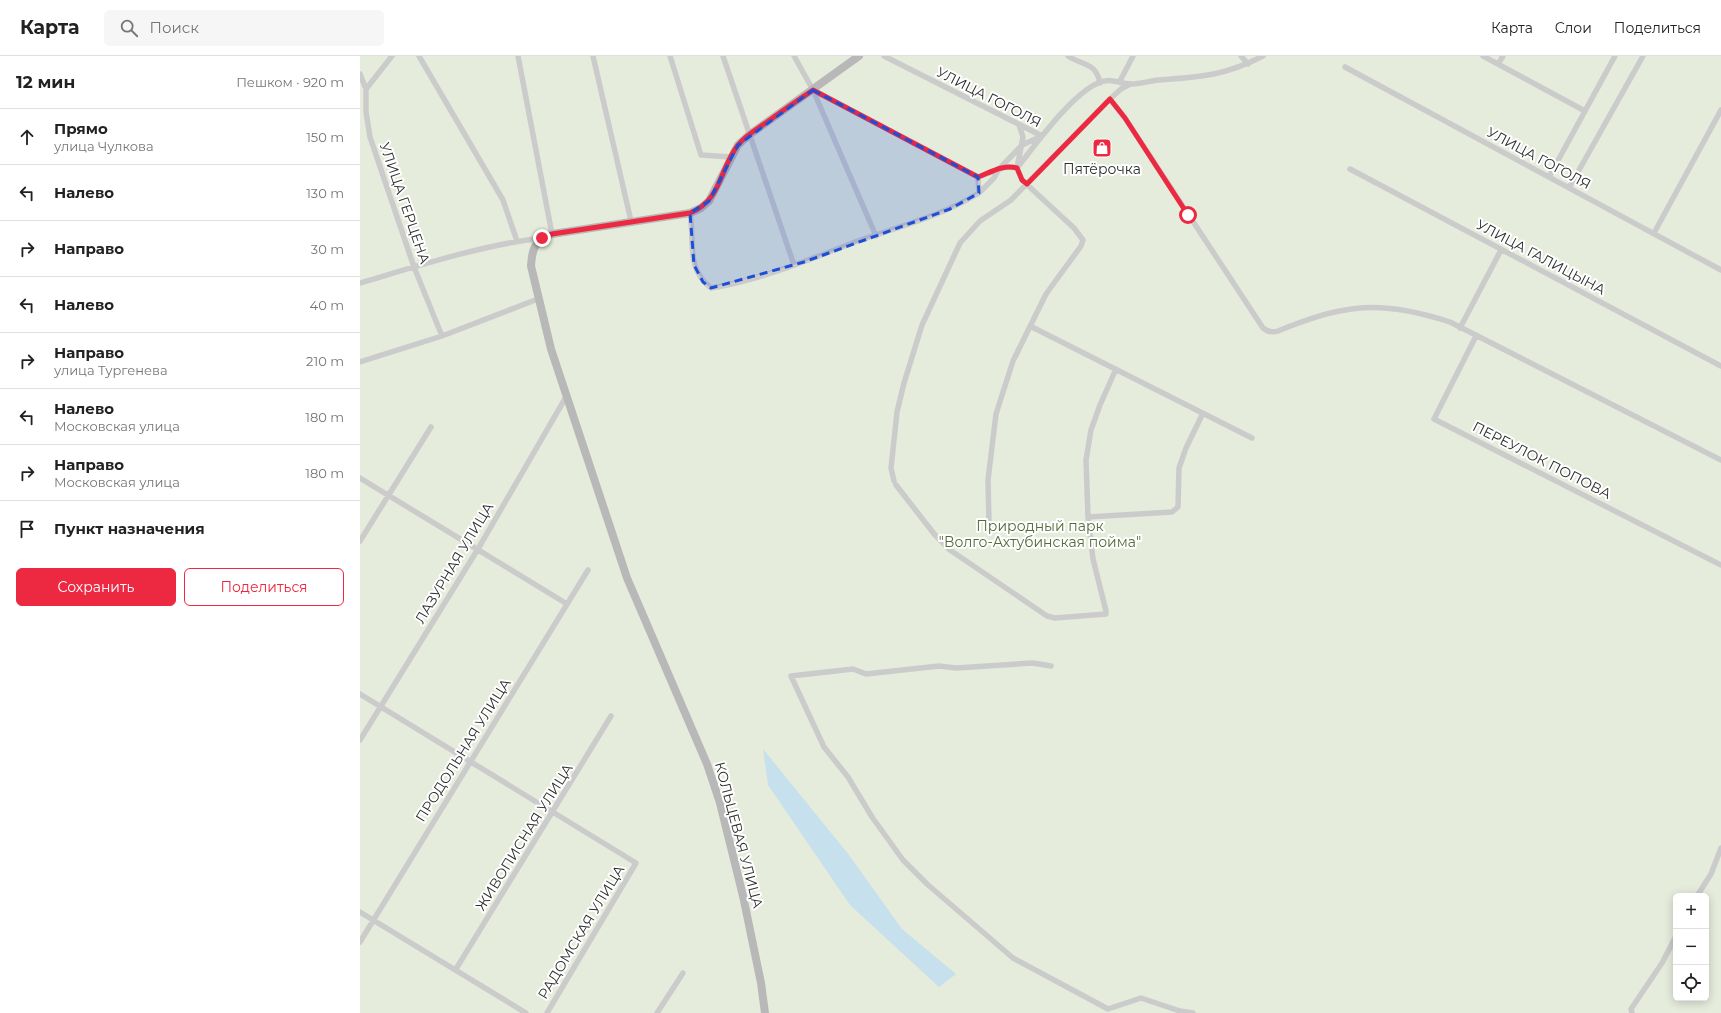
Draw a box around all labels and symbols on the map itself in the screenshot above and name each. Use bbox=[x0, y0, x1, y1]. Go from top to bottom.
street label: УЛИЦА ГОГОЛЯ bbox=[934, 63, 1044, 131]
street label: УЛИЦА ГОГОЛЯ bbox=[1484, 123, 1594, 193]
shop icon: Пятёрочка bbox=[1091, 137, 1113, 159]
street label: УЛИЦА ГЕРЦЕНА bbox=[376, 140, 434, 267]
place label: Пятёрочка bbox=[1063, 160, 1141, 178]
route start bbox=[1179, 206, 1197, 224]
street label: УЛИЦА ГАЛИЦЫНА bbox=[1473, 215, 1609, 299]
route end bbox=[533, 229, 551, 247]
street label: ПЕРЕУЛОК ПОПОВА bbox=[1470, 417, 1615, 503]
street label: ЛАЗУРНАЯ УЛИЦА bbox=[411, 499, 498, 627]
park label: Природный парк "Волго-Ахтубинская пойма" bbox=[939, 517, 1141, 551]
street label: ПРОДОЛЬНАЯ УЛИЦА bbox=[411, 674, 515, 825]
street label: ЖИВОПИСНАЯ УЛИЦА bbox=[471, 760, 577, 914]
street label: КОЛЬЦЕВАЯ УЛИЦА bbox=[711, 760, 767, 911]
street label: РАДОМСКАЯ УЛИЦА bbox=[534, 861, 628, 1002]

